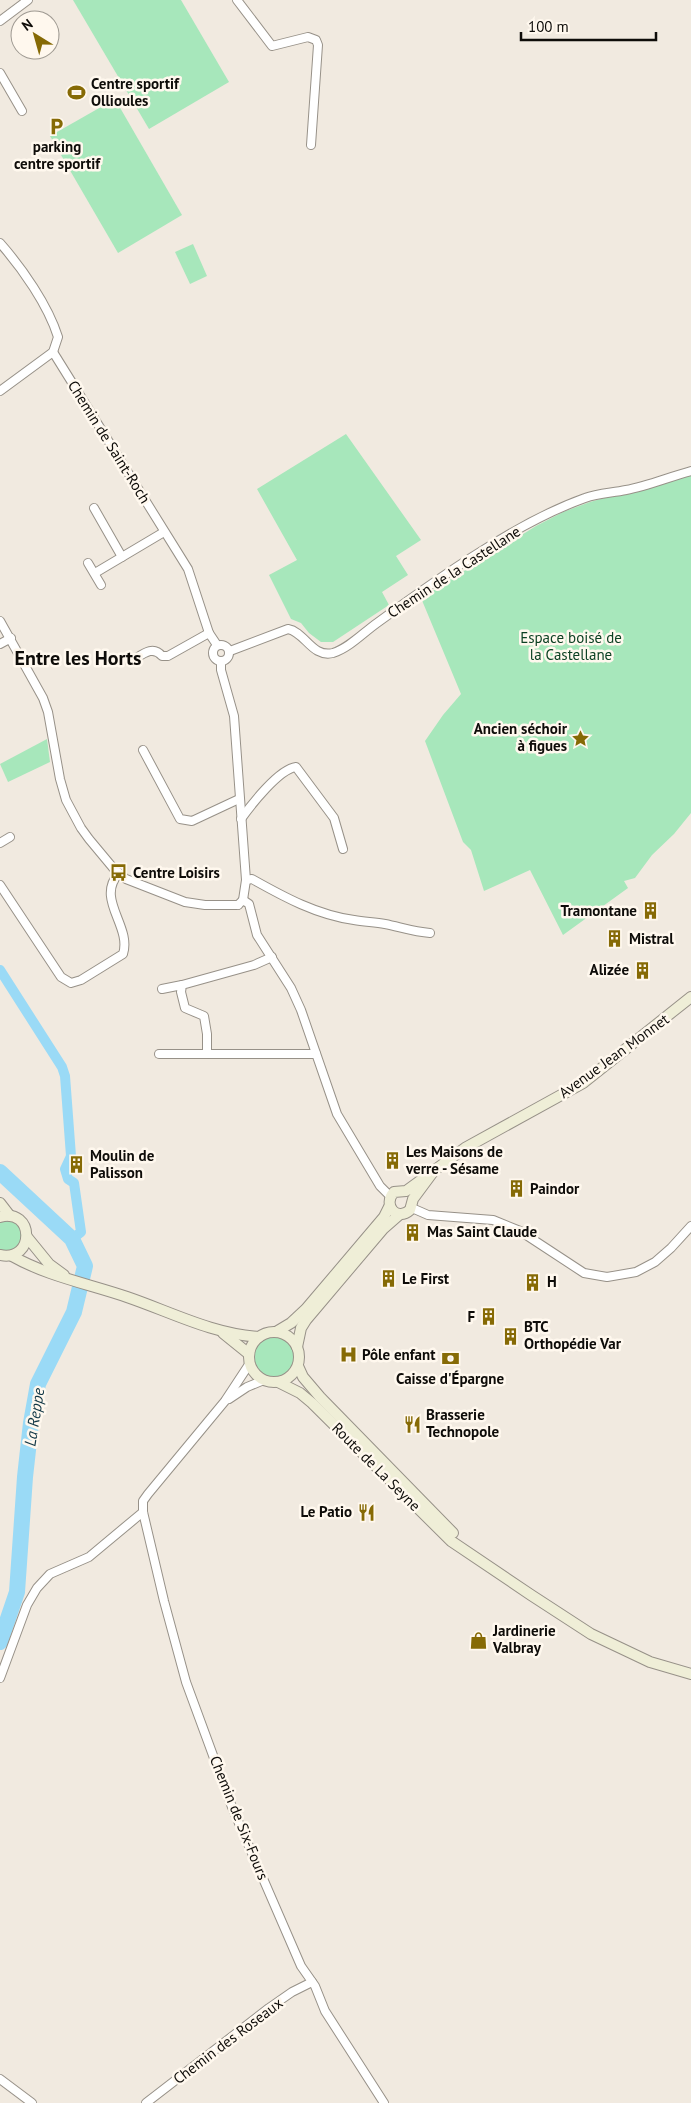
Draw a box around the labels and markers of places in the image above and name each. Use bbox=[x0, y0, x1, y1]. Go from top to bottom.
place label: Centre sportif Ollioules bbox=[91, 74, 180, 110]
sports icon: Centre sportif Ollioules bbox=[67, 83, 87, 103]
parking icon: parking centre sportif bbox=[47, 116, 67, 136]
place label: parking centre sportif bbox=[14, 137, 101, 173]
place label: Ancien séchoir à figues bbox=[474, 719, 568, 755]
place icon: Ancien séchoir à figues bbox=[571, 728, 591, 748]
bus stop icon: Centre Loisirs bbox=[109, 863, 129, 883]
place label: Centre Loisirs bbox=[133, 863, 220, 882]
place label: Tramontane bbox=[561, 901, 637, 920]
building icon: Tramontane bbox=[641, 901, 661, 921]
building icon: Mistral bbox=[605, 929, 625, 949]
place label: Mistral bbox=[629, 929, 674, 948]
place label: Alizée bbox=[590, 960, 629, 979]
building icon: Alizée bbox=[633, 960, 653, 980]
place label: Les Maisons de verre - Sésame bbox=[405, 1142, 503, 1178]
place label: Moulin de Palisson bbox=[90, 1146, 155, 1182]
building icon: Les Maisons de verre - Sésame bbox=[382, 1151, 402, 1171]
building icon: Moulin de Palisson bbox=[66, 1155, 86, 1175]
building icon: Paindor bbox=[506, 1179, 526, 1199]
place label: Paindor bbox=[530, 1179, 580, 1198]
building icon: Mas Saint Claude bbox=[403, 1222, 423, 1242]
place label: Mas Saint Claude bbox=[427, 1222, 537, 1241]
building icon: Le First bbox=[378, 1269, 398, 1289]
place label: Le First bbox=[402, 1269, 450, 1288]
building icon: H bbox=[523, 1272, 543, 1292]
place label: H bbox=[547, 1272, 557, 1291]
place label: F bbox=[467, 1307, 475, 1326]
building icon: F bbox=[479, 1307, 499, 1327]
place label: BTC Orthopédie Var bbox=[524, 1317, 622, 1353]
building icon: BTC Orthopédie Var bbox=[500, 1326, 520, 1346]
hospital icon: Pôle enfant bbox=[338, 1345, 358, 1365]
place label: Pôle enfant bbox=[362, 1345, 436, 1364]
bank icon: Caisse d'Épargne bbox=[440, 1348, 460, 1368]
place label: Caisse d'Épargne bbox=[396, 1369, 504, 1388]
place label: Brasserie Technopole bbox=[426, 1405, 500, 1441]
restaurant icon: Brasserie Technopole bbox=[402, 1414, 422, 1434]
place label: Le Patio bbox=[300, 1502, 352, 1521]
restaurant icon: Le Patio bbox=[356, 1502, 376, 1522]
place label: Jardinerie Valbray bbox=[492, 1621, 556, 1657]
shop icon: Jardinerie Valbray bbox=[469, 1630, 489, 1650]

